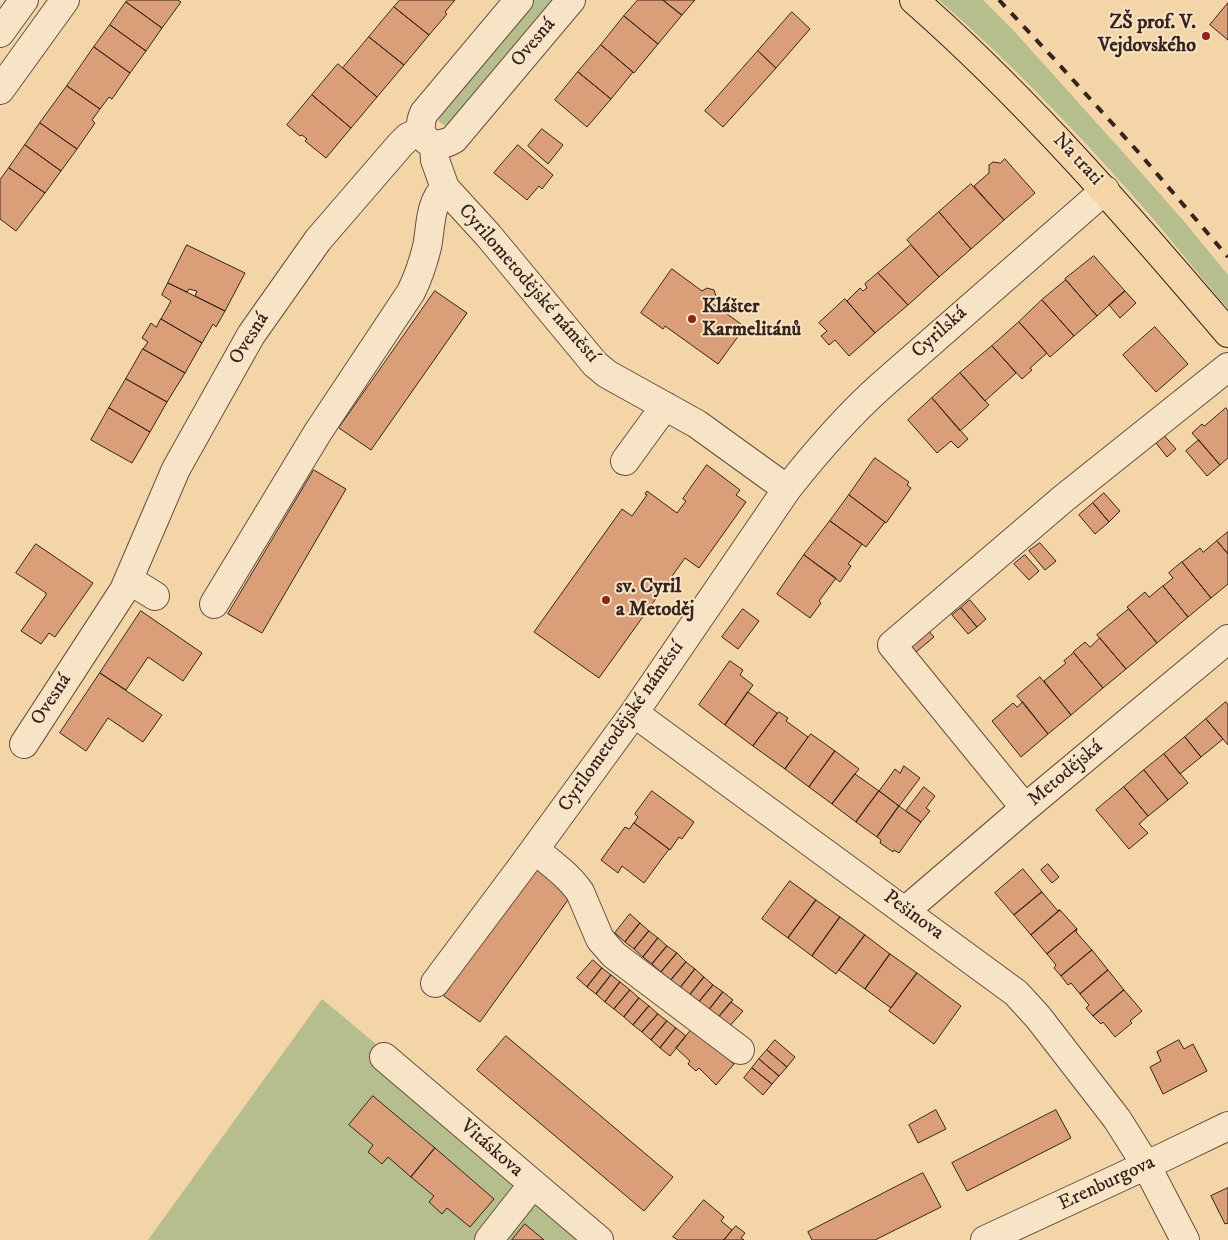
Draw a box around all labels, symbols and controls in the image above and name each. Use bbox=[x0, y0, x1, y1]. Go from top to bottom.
place label: ZŠ prof. V. Vejdovského bbox=[1098, 12, 1196, 59]
street label: Ovesná bbox=[507, 14, 561, 72]
marker: ZŠ prof. V. Vejdovského bbox=[1200, 30, 1212, 42]
street label: Na trati bbox=[1047, 129, 1107, 191]
street label: Cyrilometodějské náměstí bbox=[452, 200, 604, 368]
place label: Klášter Karmelitánů bbox=[702, 296, 801, 343]
street label: Cyrilská bbox=[907, 302, 973, 364]
street label: Ovesná bbox=[225, 309, 275, 369]
marker: Klášter Karmelitánů bbox=[686, 313, 698, 325]
place label: sv. Cyril a Metoděj bbox=[616, 576, 694, 623]
marker: sv. Cyril a Metoděj bbox=[600, 594, 612, 606]
street label: Cyrilometodějské náměstí bbox=[554, 637, 690, 817]
street label: Ovesná bbox=[26, 670, 78, 730]
street label: Metodějská bbox=[1024, 736, 1108, 812]
street label: Pešinova bbox=[878, 886, 948, 946]
street label: Vitáskova bbox=[454, 1115, 528, 1183]
street label: Erenburgova bbox=[1055, 1151, 1159, 1217]

